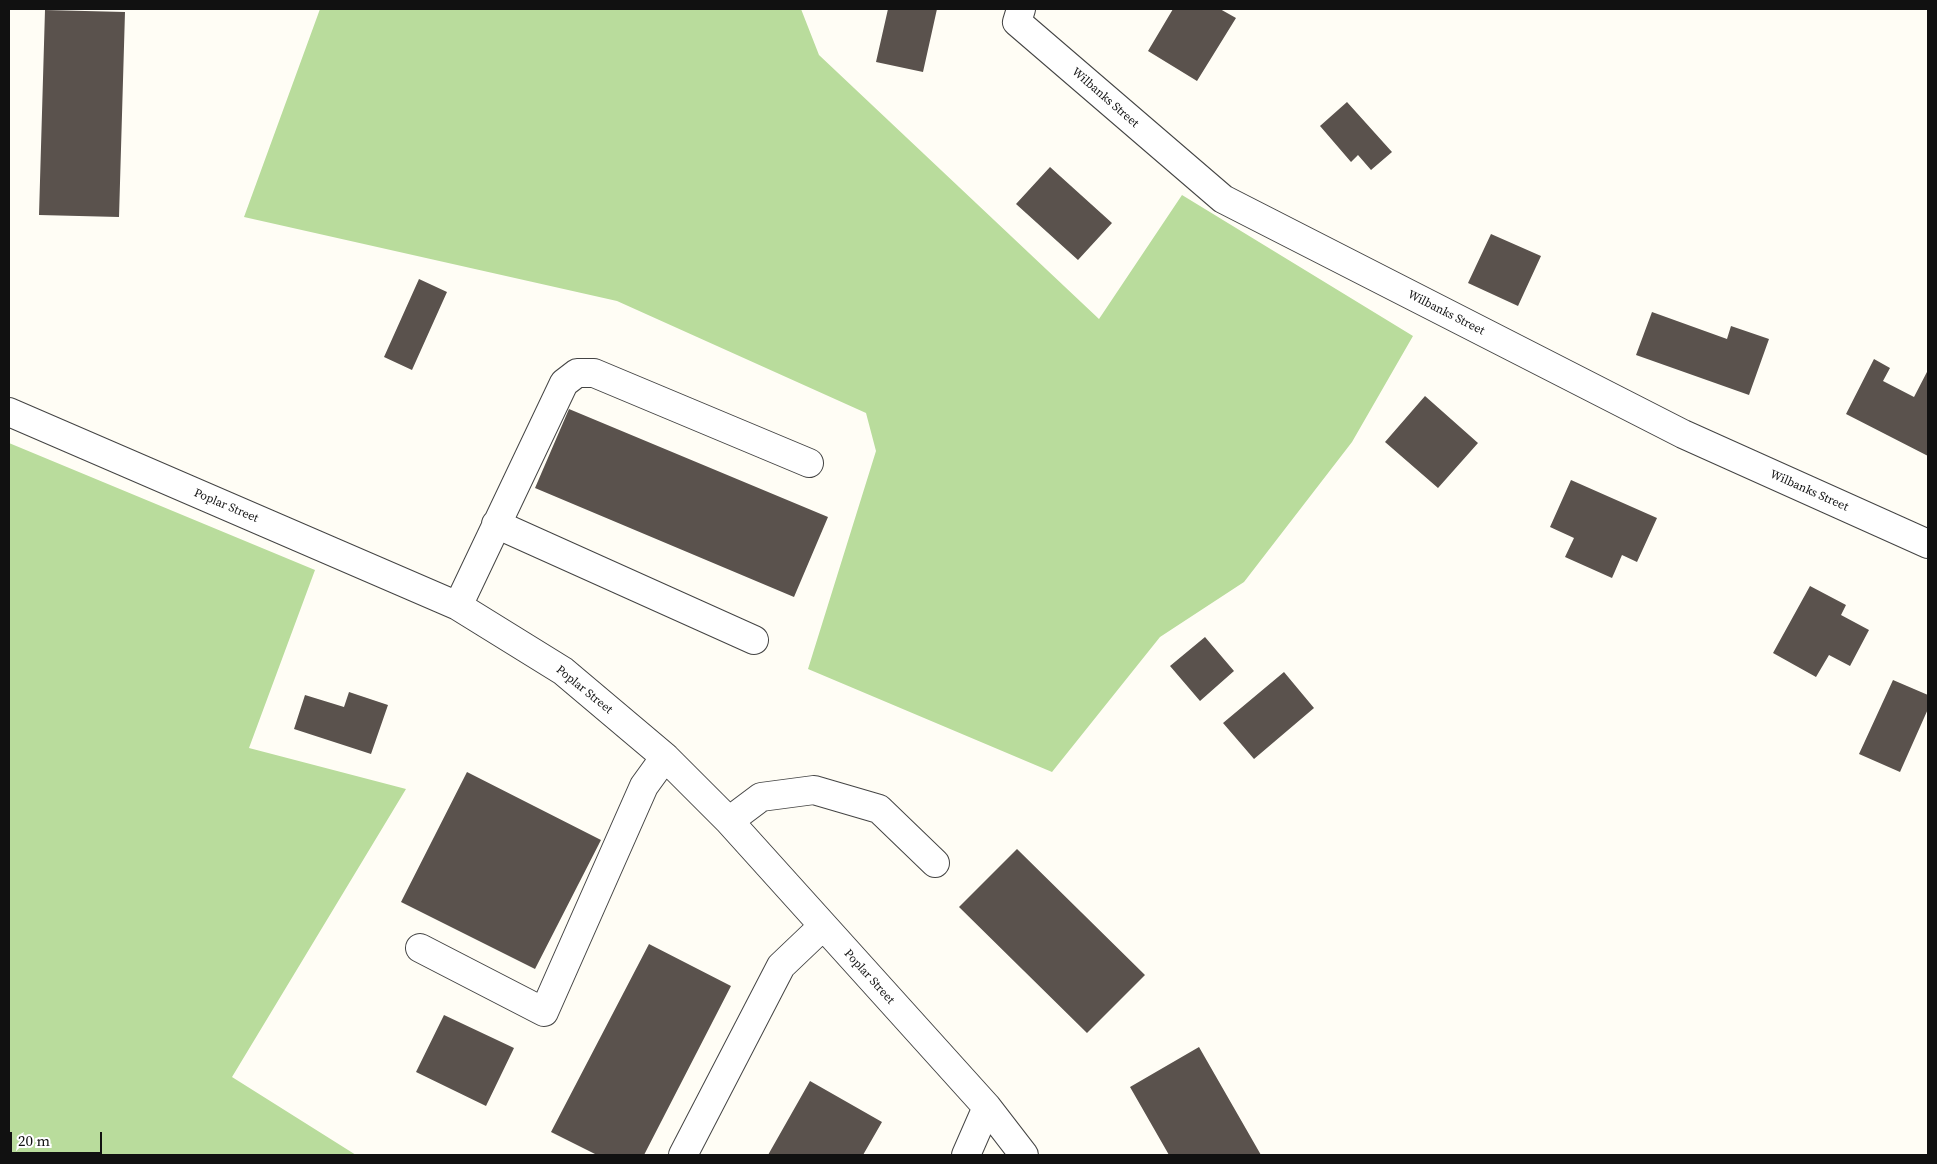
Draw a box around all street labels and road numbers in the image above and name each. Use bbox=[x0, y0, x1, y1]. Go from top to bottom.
street label: Wilbanks Street bbox=[1069, 65, 1141, 131]
street label: Wilbanks Street bbox=[1405, 287, 1487, 339]
street label: Wilbanks Street bbox=[1768, 467, 1850, 515]
street label: Poplar Street bbox=[192, 486, 260, 526]
street label: Poplar Street bbox=[553, 663, 615, 717]
street label: Poplar Street bbox=[841, 947, 897, 1007]

